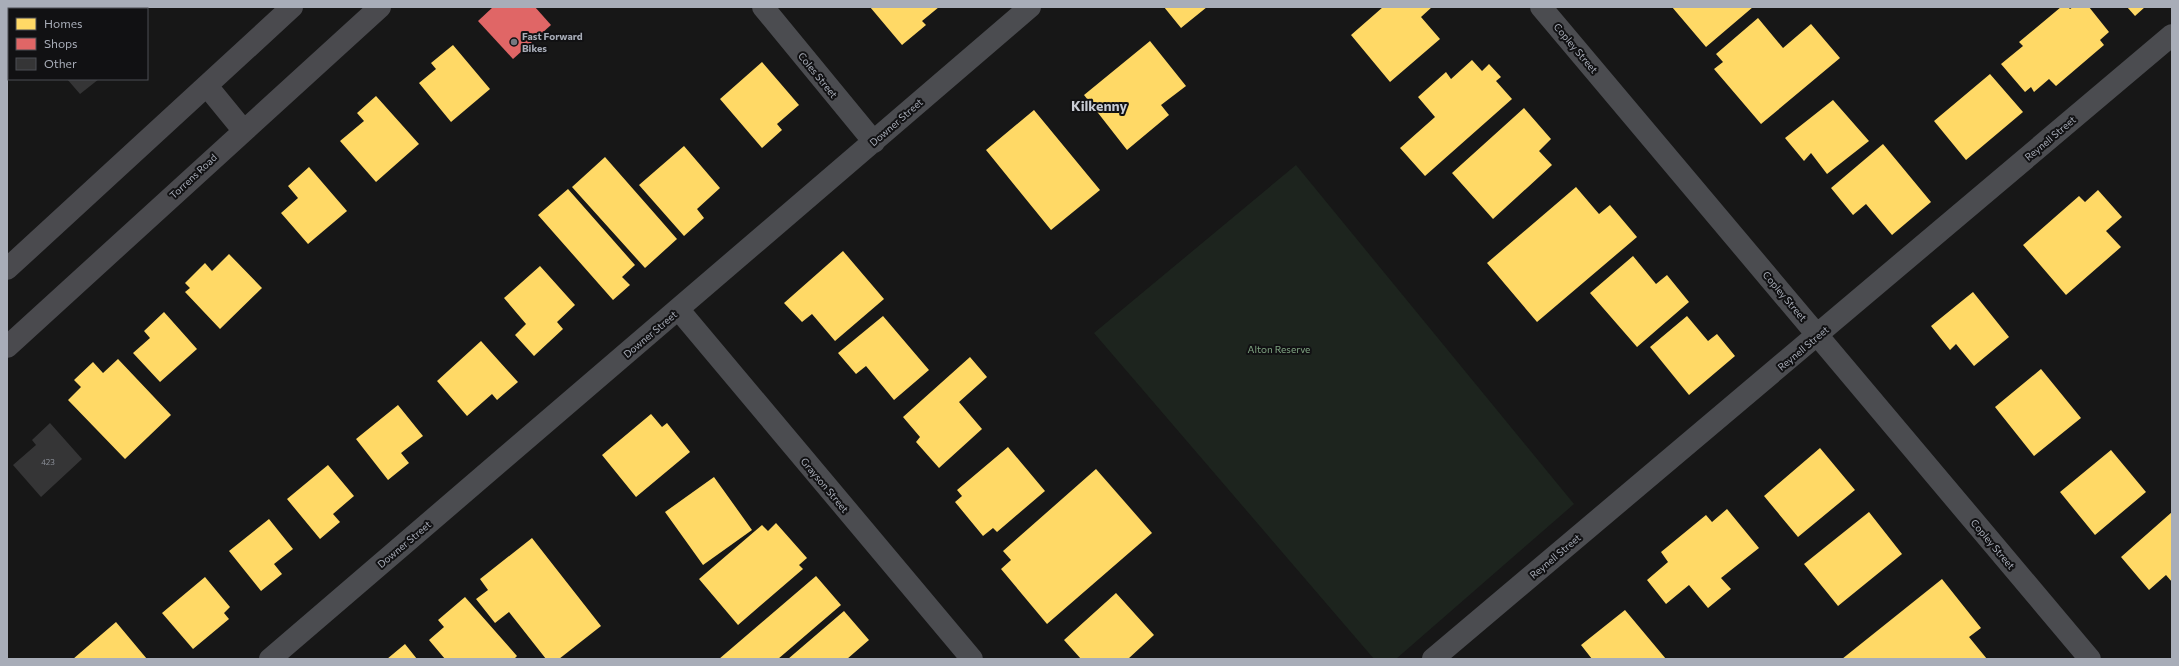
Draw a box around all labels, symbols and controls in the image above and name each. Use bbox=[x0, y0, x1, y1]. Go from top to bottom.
legend bbox=[8, 8, 148, 80]
text: Homes bbox=[44, 16, 82, 30]
street label: Copley Street bbox=[1552, 20, 1600, 76]
place label: Fast Forward Bikes bbox=[522, 30, 583, 54]
text: Shops bbox=[44, 36, 78, 50]
marker: Fast Forward Bikes bbox=[509, 37, 519, 47]
street label: Coles Street bbox=[796, 50, 840, 100]
text: Other bbox=[44, 56, 77, 70]
street label: Downer Street bbox=[867, 96, 925, 148]
district label: Kilkenny bbox=[1071, 97, 1127, 114]
street label: Reynell Street bbox=[2022, 113, 2078, 163]
street label: Torrens Road bbox=[167, 151, 219, 201]
street label: Copley Street bbox=[1761, 268, 1809, 324]
street label: Downer Street bbox=[621, 308, 679, 360]
street label: Reynell Street bbox=[1775, 323, 1831, 373]
park label: Alton Reserve bbox=[1248, 343, 1310, 355]
street label: Grayson Street bbox=[799, 455, 851, 515]
house number: 423 bbox=[41, 457, 55, 467]
street label: Copley Street bbox=[1969, 516, 2017, 572]
street label: Downer Street bbox=[375, 518, 433, 570]
street label: Reynell Street bbox=[1527, 531, 1583, 581]

